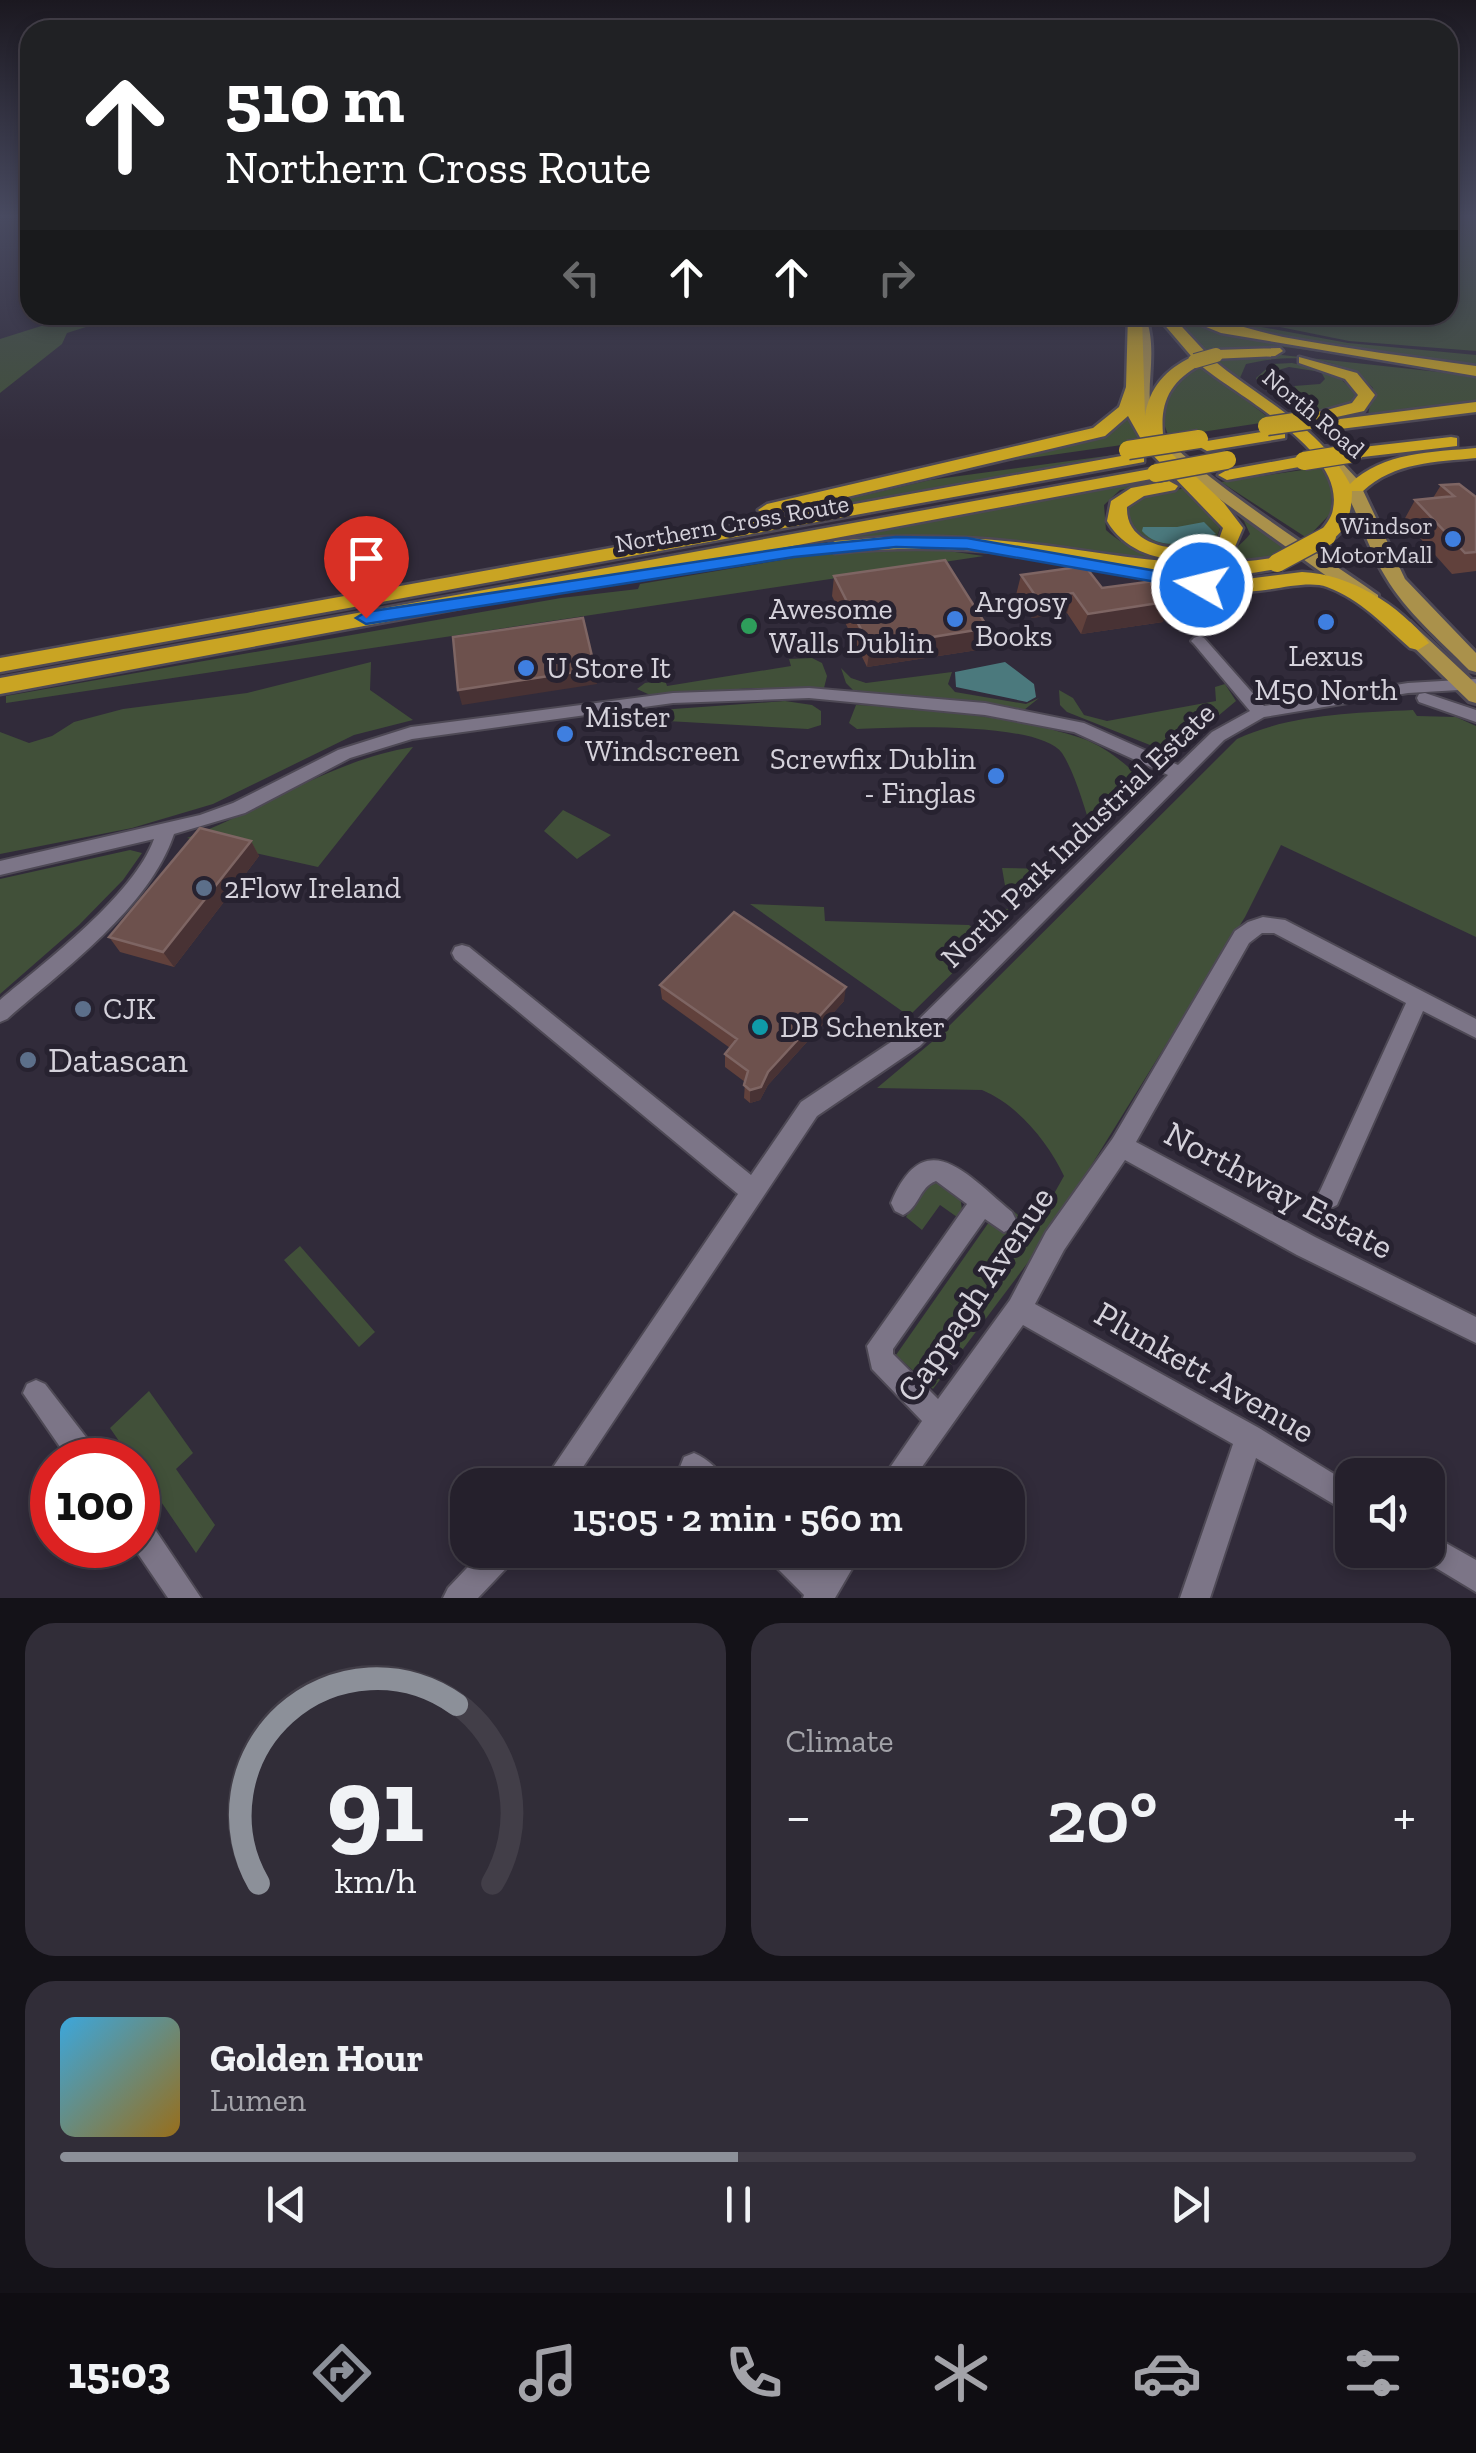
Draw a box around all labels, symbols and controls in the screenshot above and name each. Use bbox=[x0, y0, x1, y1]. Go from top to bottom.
text: 510 m bbox=[225, 56, 405, 140]
icon: ahead bbox=[60, 60, 190, 190]
text: Northern Cross Route bbox=[225, 141, 651, 195]
icon: left bbox=[554, 250, 609, 305]
icon: ahead bbox=[659, 250, 714, 305]
icon: ahead bbox=[764, 250, 819, 305]
icon: right bbox=[869, 250, 924, 305]
street label: North Road bbox=[1257, 362, 1371, 464]
street label: Northern Cross Route bbox=[613, 488, 851, 558]
place label: Windsor MotorMall bbox=[1320, 510, 1433, 569]
pin bbox=[324, 516, 409, 619]
marker: Windsor MotorMall bbox=[1442, 528, 1464, 550]
icon: arrive bbox=[339, 531, 394, 586]
position arrow bbox=[1150, 533, 1254, 637]
place label: Argosy Books bbox=[975, 584, 1068, 654]
place label: Awesome Walls Dublin bbox=[769, 591, 934, 661]
marker: Argosy Books bbox=[944, 608, 966, 630]
marker: Lexus M50 North bbox=[1315, 611, 1337, 633]
marker: Awesome Walls Dublin bbox=[738, 615, 760, 637]
place label: Lexus M50 North bbox=[1254, 638, 1398, 708]
place label: U Store It bbox=[546, 650, 671, 686]
marker: U Store It bbox=[515, 657, 537, 679]
street label: North Park Industrial Estate bbox=[934, 695, 1222, 975]
place label: Mister Windscreen bbox=[585, 699, 740, 769]
marker: Mister Windscreen bbox=[554, 723, 576, 745]
place label: Screwfix Dublin - Finglas bbox=[770, 741, 976, 811]
marker: Screwfix Dublin - Finglas bbox=[985, 765, 1007, 787]
place label: 2Flow Ireland bbox=[224, 870, 401, 906]
marker: 2Flow Ireland bbox=[193, 877, 215, 899]
place label: CJK bbox=[103, 991, 156, 1027]
marker: CJK bbox=[72, 998, 94, 1020]
place label: DB Schenker bbox=[780, 1009, 945, 1045]
marker: DB Schenker bbox=[749, 1016, 771, 1038]
place label: Datascan bbox=[48, 1039, 188, 1081]
marker: Datascan bbox=[17, 1049, 39, 1071]
street label: Northway Estate bbox=[1158, 1112, 1400, 1268]
street label: Cappagh Avenue bbox=[887, 1178, 1063, 1410]
street label: Plunkett Avenue bbox=[1088, 1292, 1322, 1452]
speed limit sign: 100 bbox=[30, 1438, 160, 1568]
map controls bbox=[1335, 1458, 1445, 1568]
button: sound bbox=[1335, 1458, 1445, 1568]
text: 15:05 · 2 min · 560 m bbox=[572, 1495, 903, 1541]
text: Climate bbox=[786, 1722, 894, 1760]
text: 91 bbox=[326, 1743, 424, 1868]
text: 20° bbox=[1047, 1771, 1158, 1861]
text: − bbox=[786, 1783, 811, 1849]
text: + bbox=[1393, 1783, 1416, 1849]
text: km/h bbox=[334, 1859, 416, 1902]
text: Golden Hour bbox=[210, 2035, 423, 2081]
text: Lumen bbox=[210, 2081, 306, 2119]
icon: previous bbox=[259, 2177, 314, 2232]
icon: pause bbox=[711, 2177, 766, 2232]
icon: next bbox=[1163, 2177, 1218, 2232]
icon: directions bbox=[307, 2338, 377, 2408]
icon: music bbox=[513, 2338, 583, 2408]
icon: phone bbox=[719, 2338, 789, 2408]
icon: climate bbox=[926, 2338, 996, 2408]
icon: car bbox=[1132, 2338, 1202, 2408]
icon: filters bbox=[1338, 2338, 1408, 2408]
text: 15:03 bbox=[68, 2346, 171, 2400]

